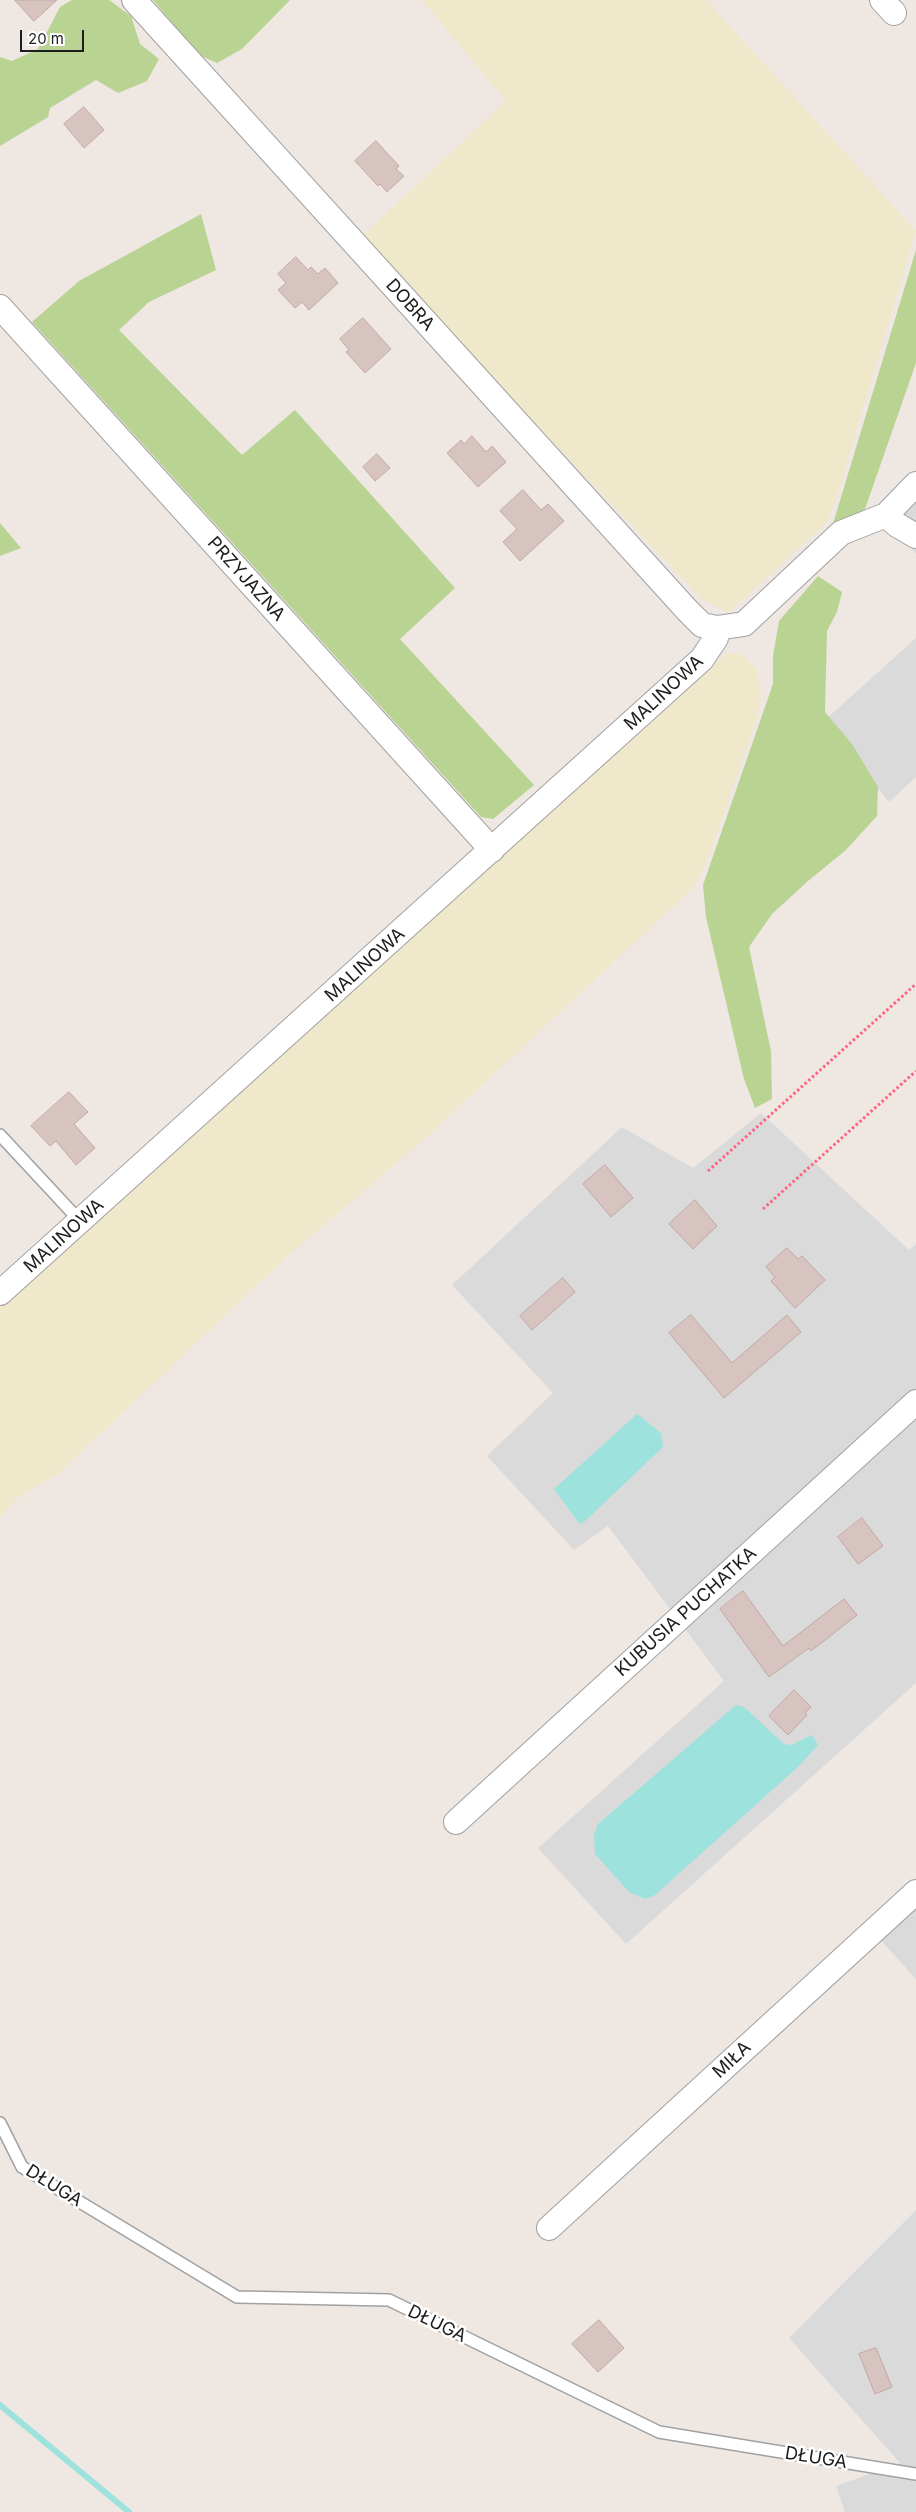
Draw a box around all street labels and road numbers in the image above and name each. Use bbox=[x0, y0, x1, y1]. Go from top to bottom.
street label: DOBRA bbox=[381, 275, 439, 335]
street label: PRZYJAZNA bbox=[203, 533, 289, 625]
street label: MALINOWA bbox=[620, 651, 708, 735]
street label: MALINOWA bbox=[321, 923, 409, 1007]
street label: MALINOWA bbox=[20, 1194, 108, 1278]
street label: KUBUSIA PUCHATKA bbox=[611, 1543, 761, 1681]
street label: MIŁA bbox=[708, 2037, 756, 2083]
street label: DŁUGA bbox=[22, 2160, 86, 2212]
street label: DŁUGA bbox=[404, 2301, 470, 2347]
street label: DŁUGA bbox=[783, 2442, 849, 2474]

